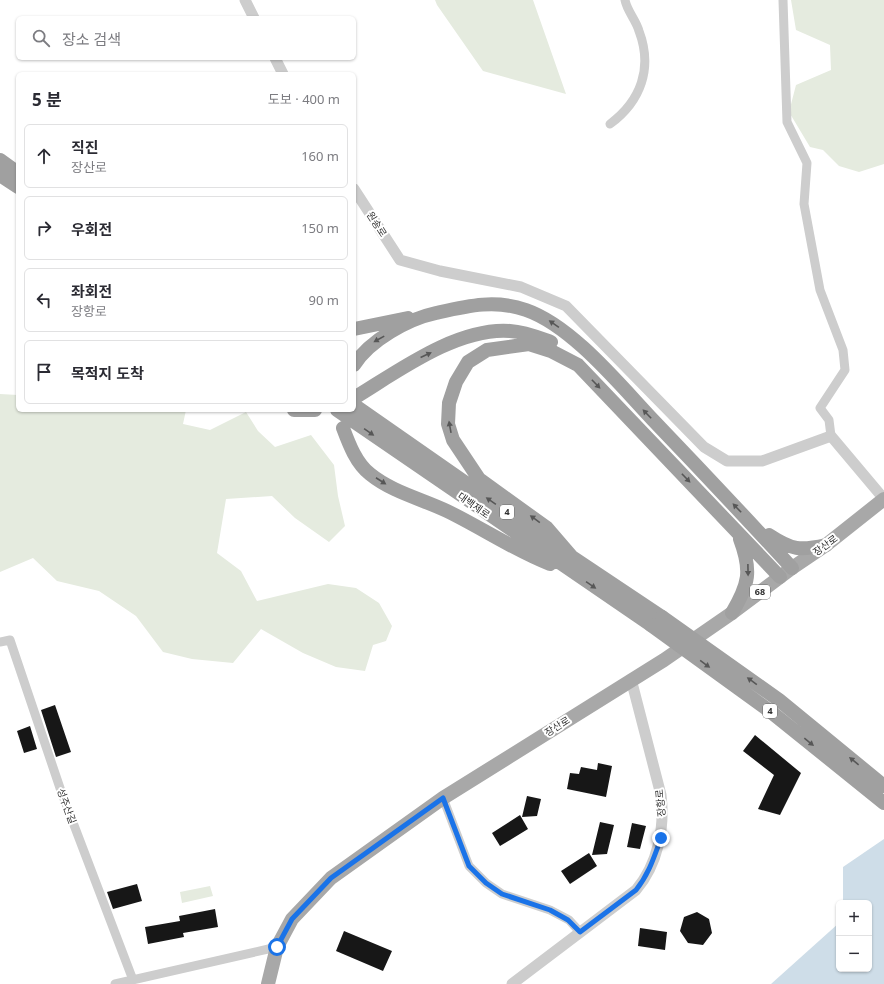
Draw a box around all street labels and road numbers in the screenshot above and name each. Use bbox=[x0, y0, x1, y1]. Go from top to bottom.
street label: 원송로 bbox=[364, 209, 390, 239]
street label: 대백제로 bbox=[455, 489, 493, 521]
road number: 4 bbox=[500, 505, 514, 519]
street label: 장산로 bbox=[810, 531, 840, 559]
road number: 68 bbox=[750, 585, 770, 599]
road number: 4 bbox=[763, 704, 777, 718]
street label: 장산로 bbox=[542, 713, 572, 739]
street label: 성주산길 bbox=[54, 786, 80, 826]
street label: 장항로 bbox=[652, 789, 668, 817]

